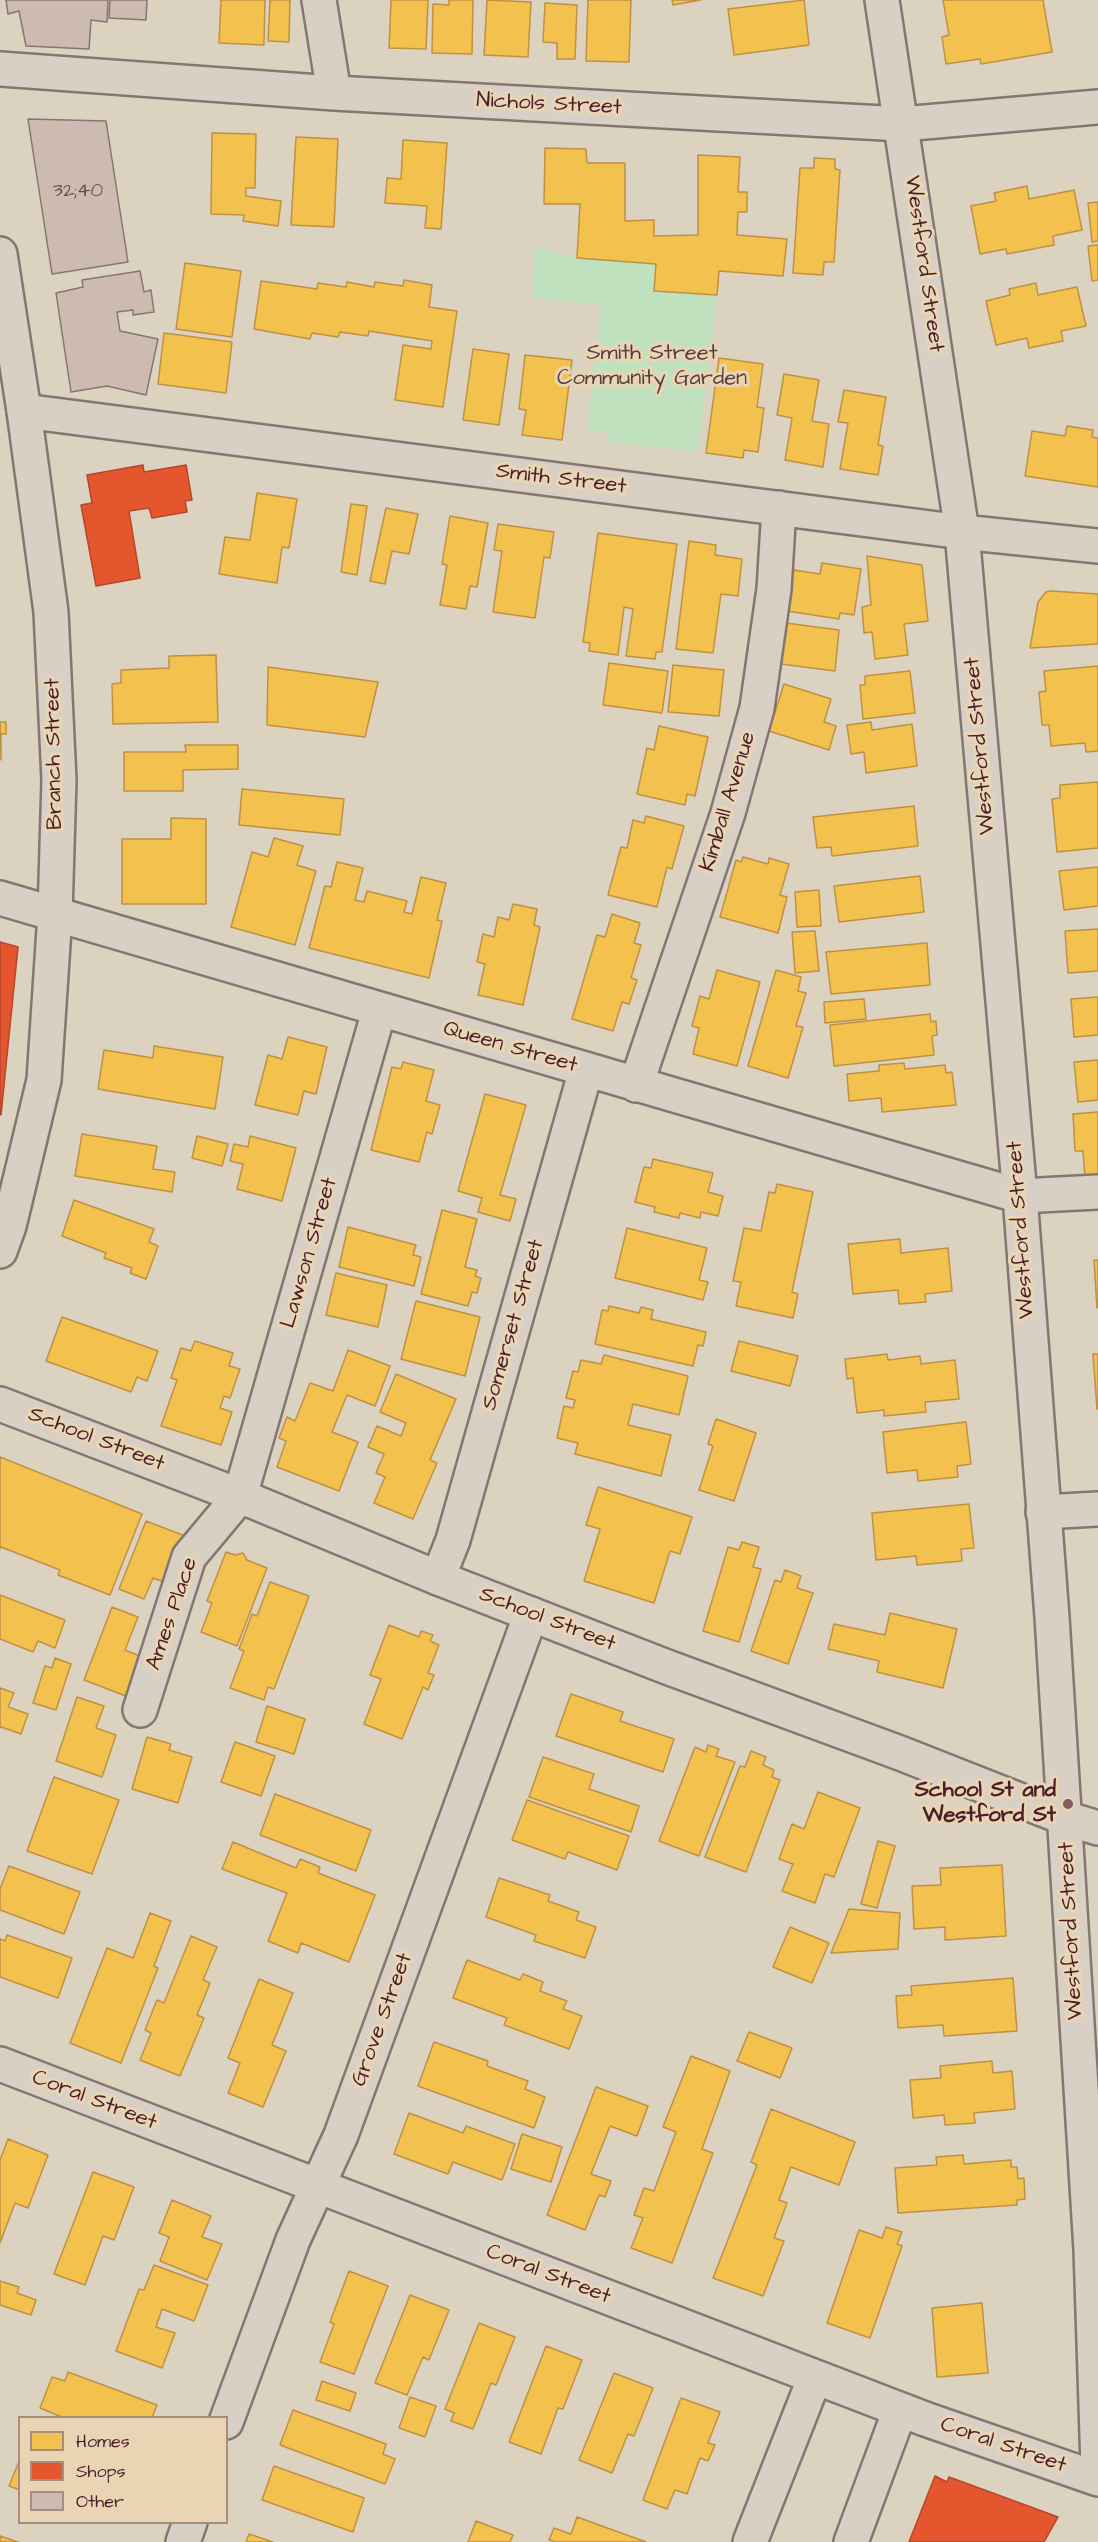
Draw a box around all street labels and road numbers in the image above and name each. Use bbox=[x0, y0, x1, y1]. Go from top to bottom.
street label: Nichols Street bbox=[476, 88, 622, 122]
street label: Westford Street bbox=[898, 174, 948, 354]
street label: Smith Street bbox=[494, 459, 628, 501]
street label: Westford Street bbox=[960, 656, 1002, 836]
street label: Branch Street bbox=[40, 678, 70, 830]
street label: Kimball Avenue bbox=[695, 729, 763, 875]
street label: Queen Street bbox=[440, 1016, 580, 1080]
street label: Westford Street bbox=[1003, 1140, 1041, 1320]
street label: Lawson Street bbox=[276, 1175, 344, 1331]
street label: Somerset Street bbox=[477, 1237, 551, 1413]
street label: School Street bbox=[24, 1402, 168, 1478]
street label: Ames Place bbox=[141, 1554, 205, 1674]
street label: School Street bbox=[475, 1582, 619, 1658]
street label: Westford Street bbox=[1054, 1841, 1090, 2021]
street label: Grove Street bbox=[347, 1950, 419, 2090]
street label: Coral Street bbox=[28, 2065, 160, 2137]
street label: Coral Street bbox=[482, 2239, 614, 2311]
street label: Coral Street bbox=[937, 2412, 1069, 2480]

